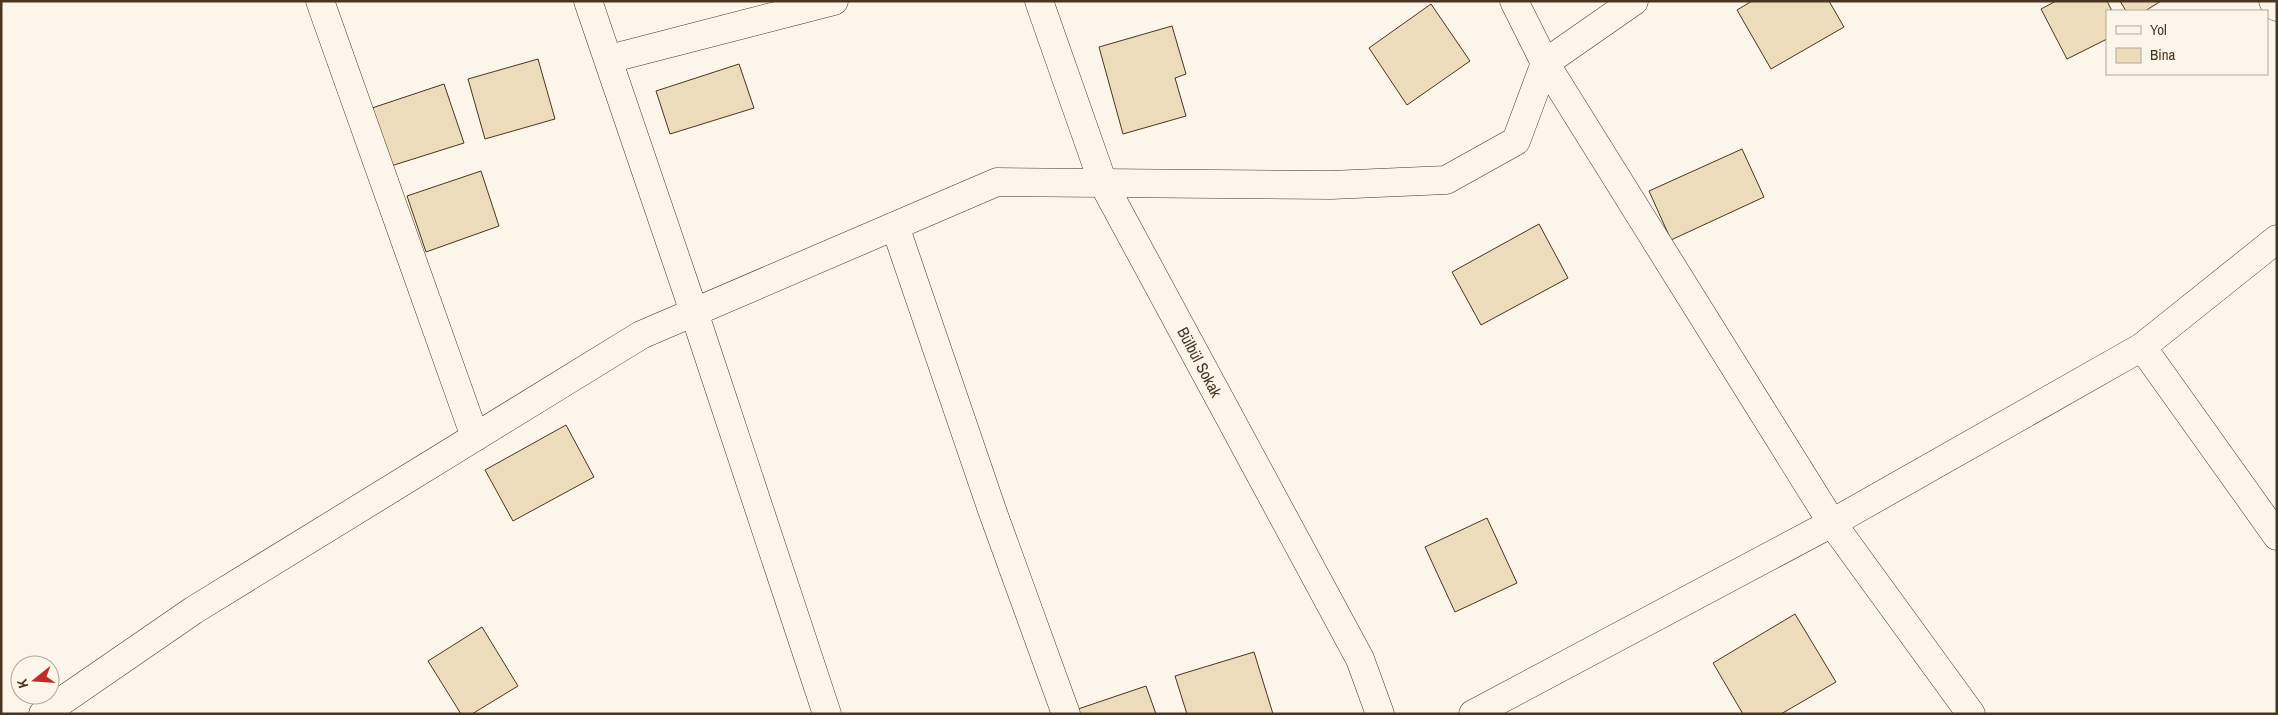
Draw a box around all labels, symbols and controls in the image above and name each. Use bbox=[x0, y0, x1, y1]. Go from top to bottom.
legend bbox=[2106, 10, 2268, 75]
text: Yol bbox=[2150, 19, 2167, 40]
text: Bina bbox=[2150, 44, 2175, 65]
street label: Bülbül Sokak bbox=[1172, 323, 1228, 401]
north arrow bbox=[10, 655, 60, 705]
text: K bbox=[13, 677, 32, 690]

